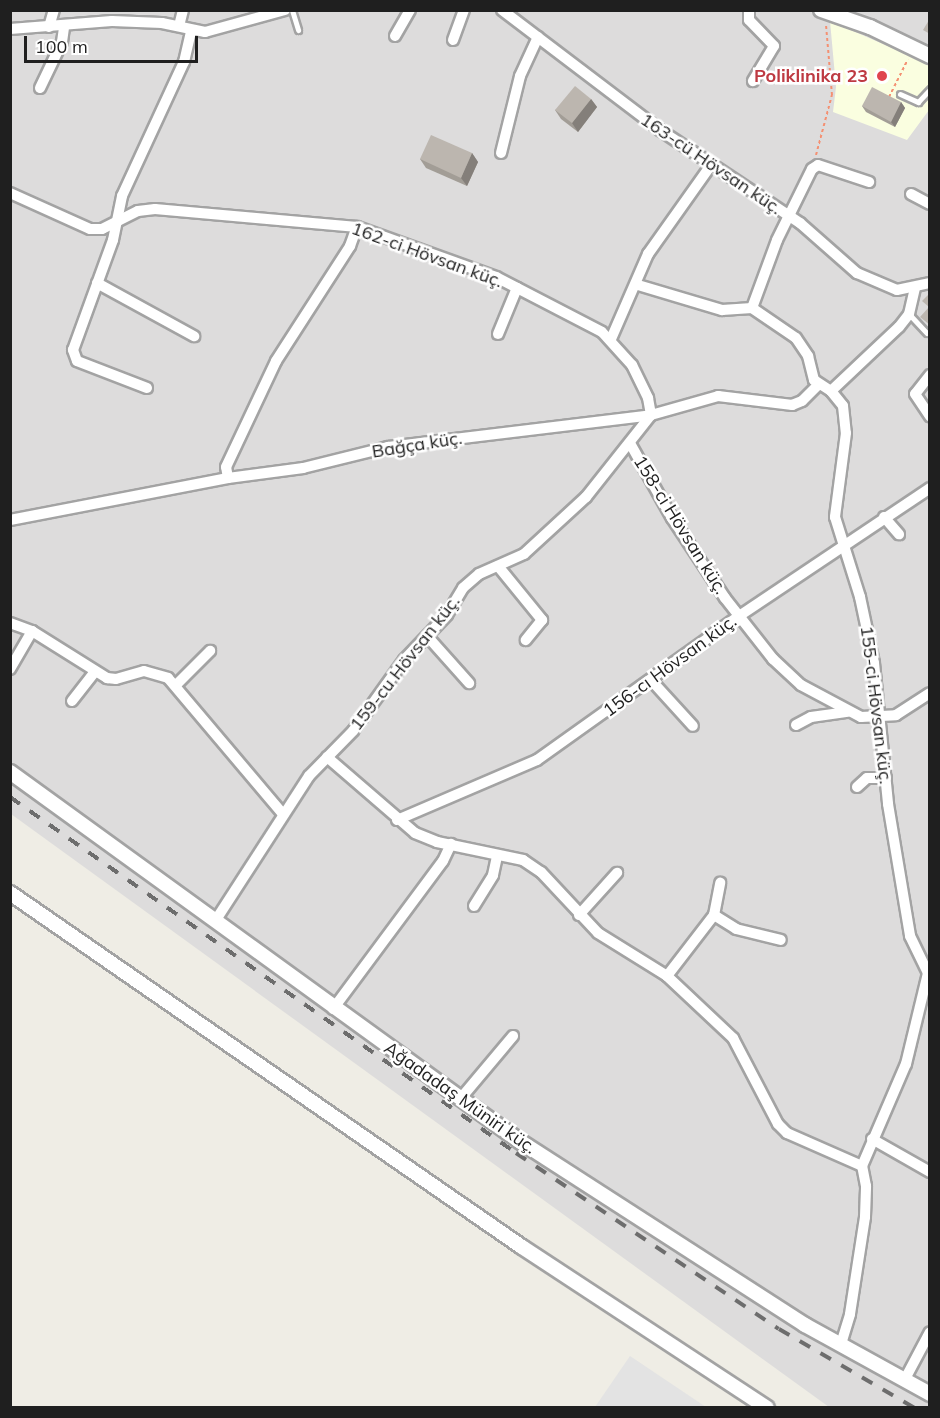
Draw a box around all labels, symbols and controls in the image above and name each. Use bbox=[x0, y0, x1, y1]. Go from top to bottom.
scale bar bbox=[27, 24, 201, 62]
text: 100 m bbox=[35, 35, 88, 58]
place label: Poliklinika 23 bbox=[754, 65, 868, 87]
marker: Poliklinika 23 bbox=[873, 67, 891, 85]
street label: 163-cü Hövsan küç. bbox=[636, 109, 786, 219]
street label: 162-ci Hövsan küç. bbox=[348, 218, 506, 292]
street label: Bağça küç. bbox=[370, 427, 464, 463]
street label: 158-ci Hövsan küç. bbox=[629, 452, 731, 598]
street label: 159-cu Hövsan küç. bbox=[346, 591, 464, 735]
street label: 156-cı Hövsan küç. bbox=[599, 610, 741, 722]
street label: 155-ci Hövsan küç. bbox=[856, 625, 896, 785]
street label: Ağadadaş Müniri küç. bbox=[380, 1037, 540, 1159]

